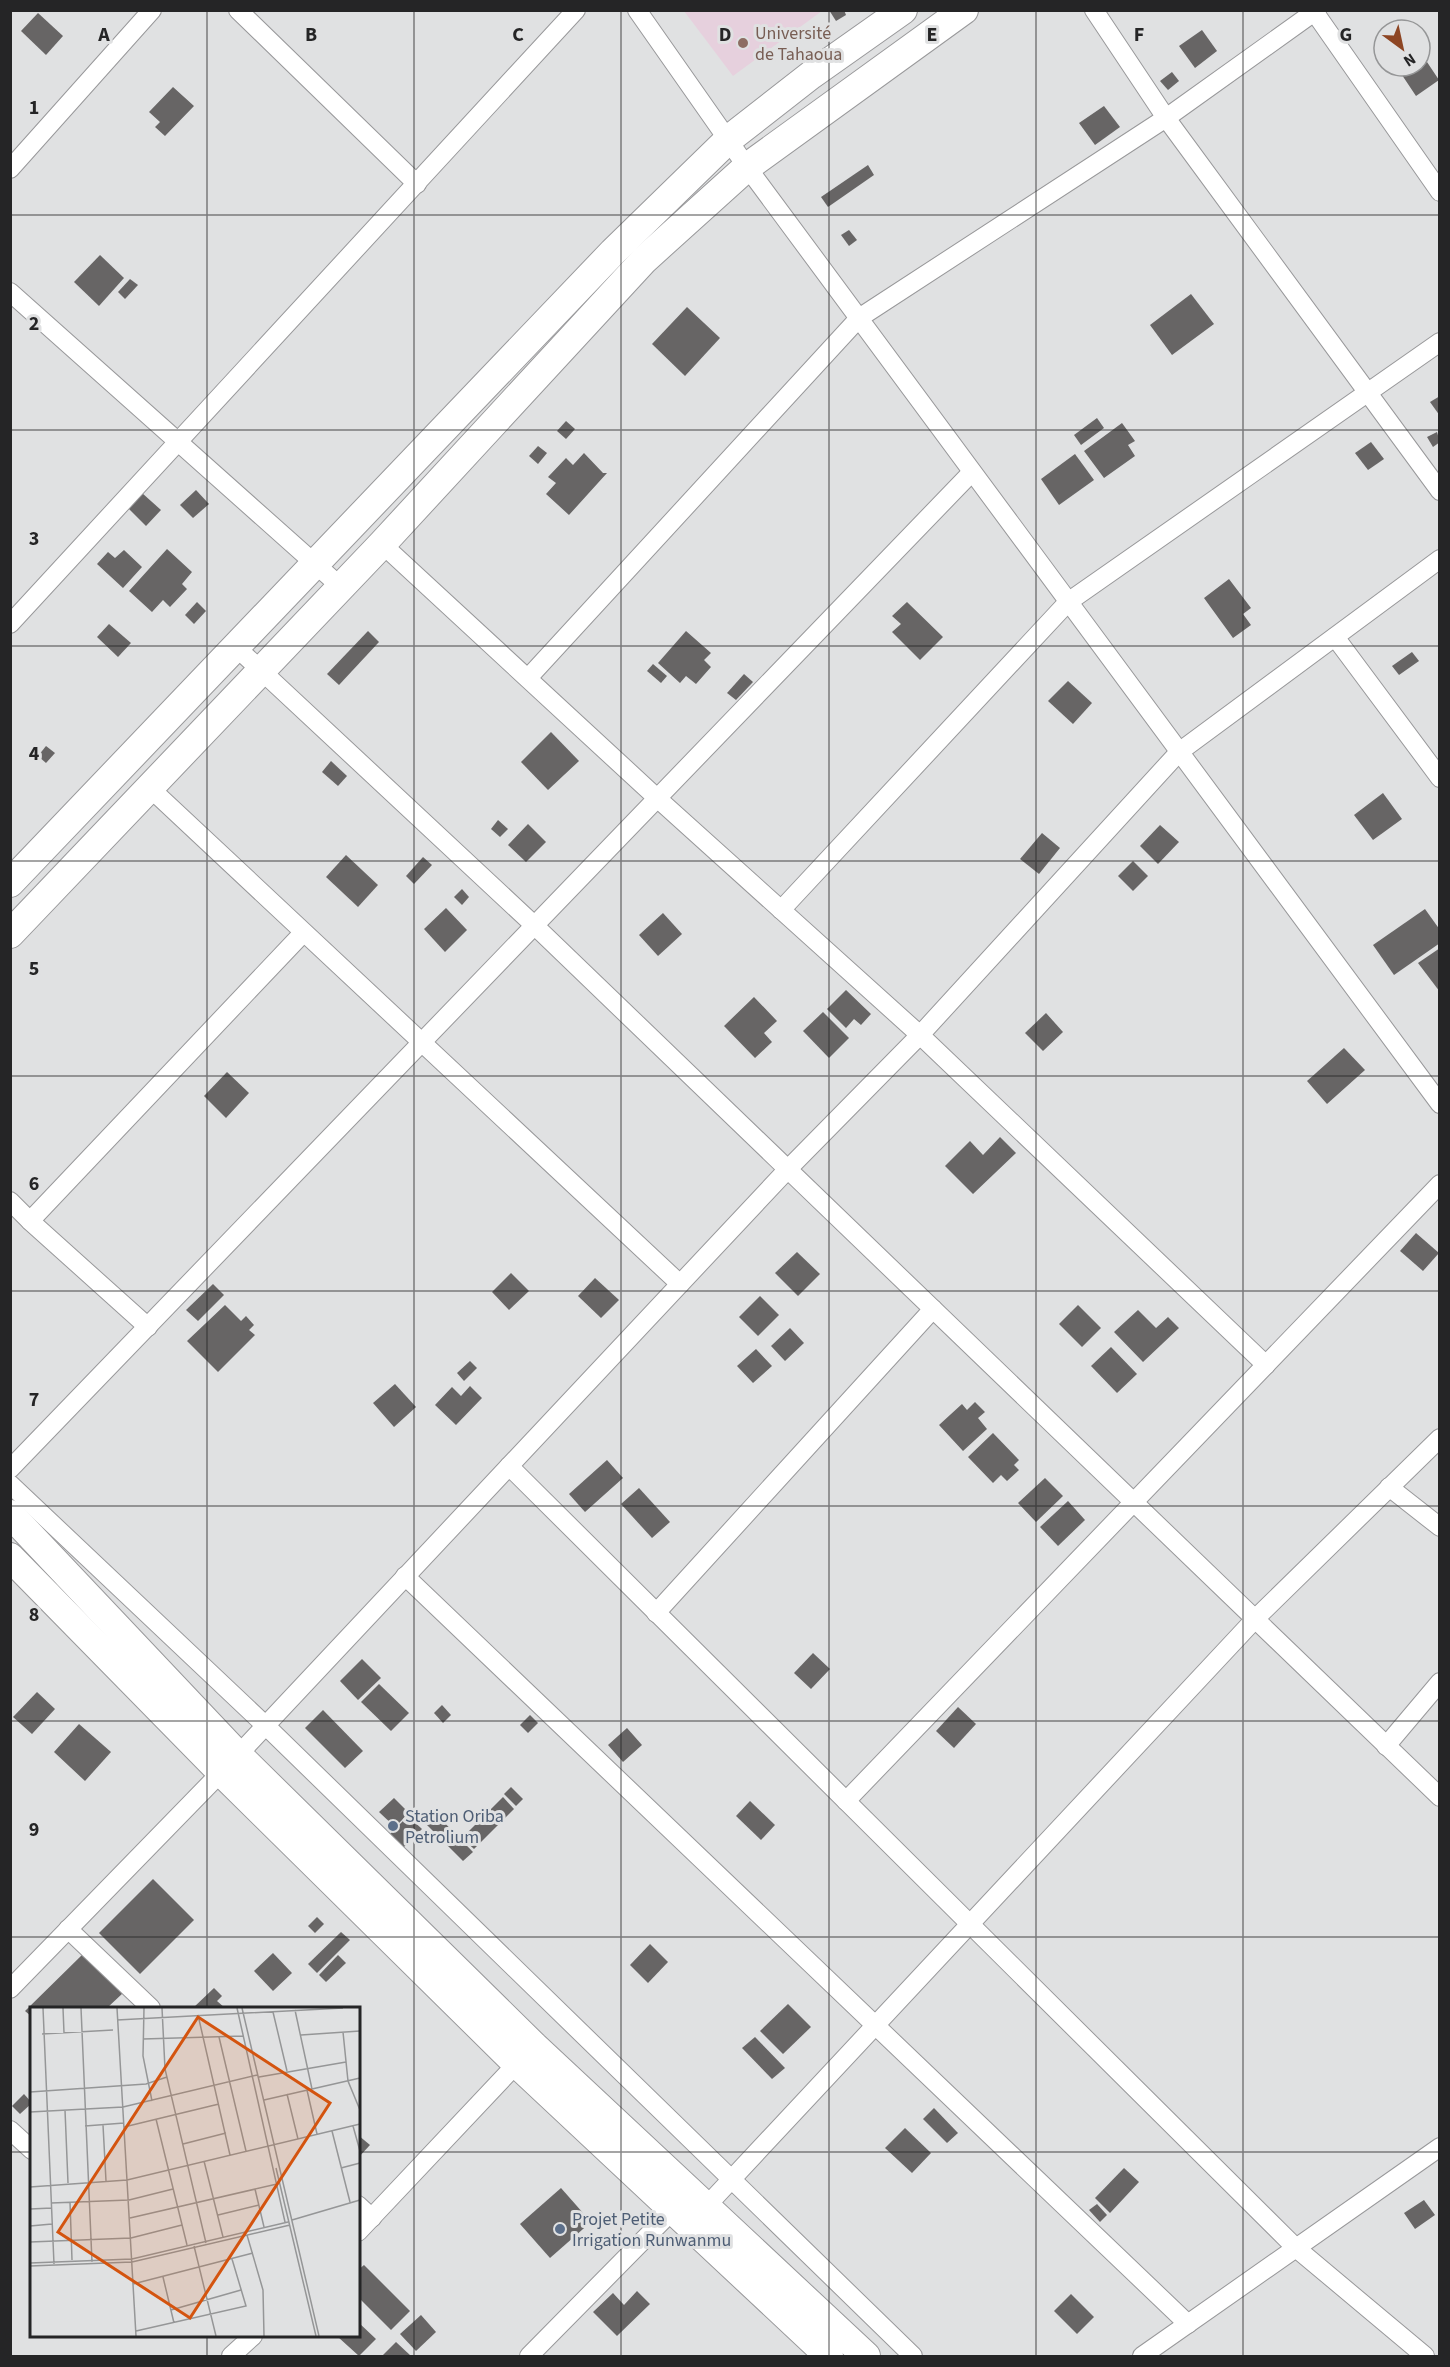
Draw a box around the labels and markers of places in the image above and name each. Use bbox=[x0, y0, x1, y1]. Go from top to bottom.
place label: Université de Tahaoua bbox=[755, 21, 842, 67]
marker: Université de Tahaoua bbox=[736, 36, 750, 50]
place label: Station Oriba Petrolium bbox=[405, 1804, 504, 1850]
marker: Station Oriba Petrolium bbox=[386, 1819, 400, 1833]
place label: Projet Petite Irrigation Runwanmu bbox=[572, 2207, 731, 2253]
marker: Projet Petite Irrigation Runwanmu bbox=[553, 2222, 567, 2236]

